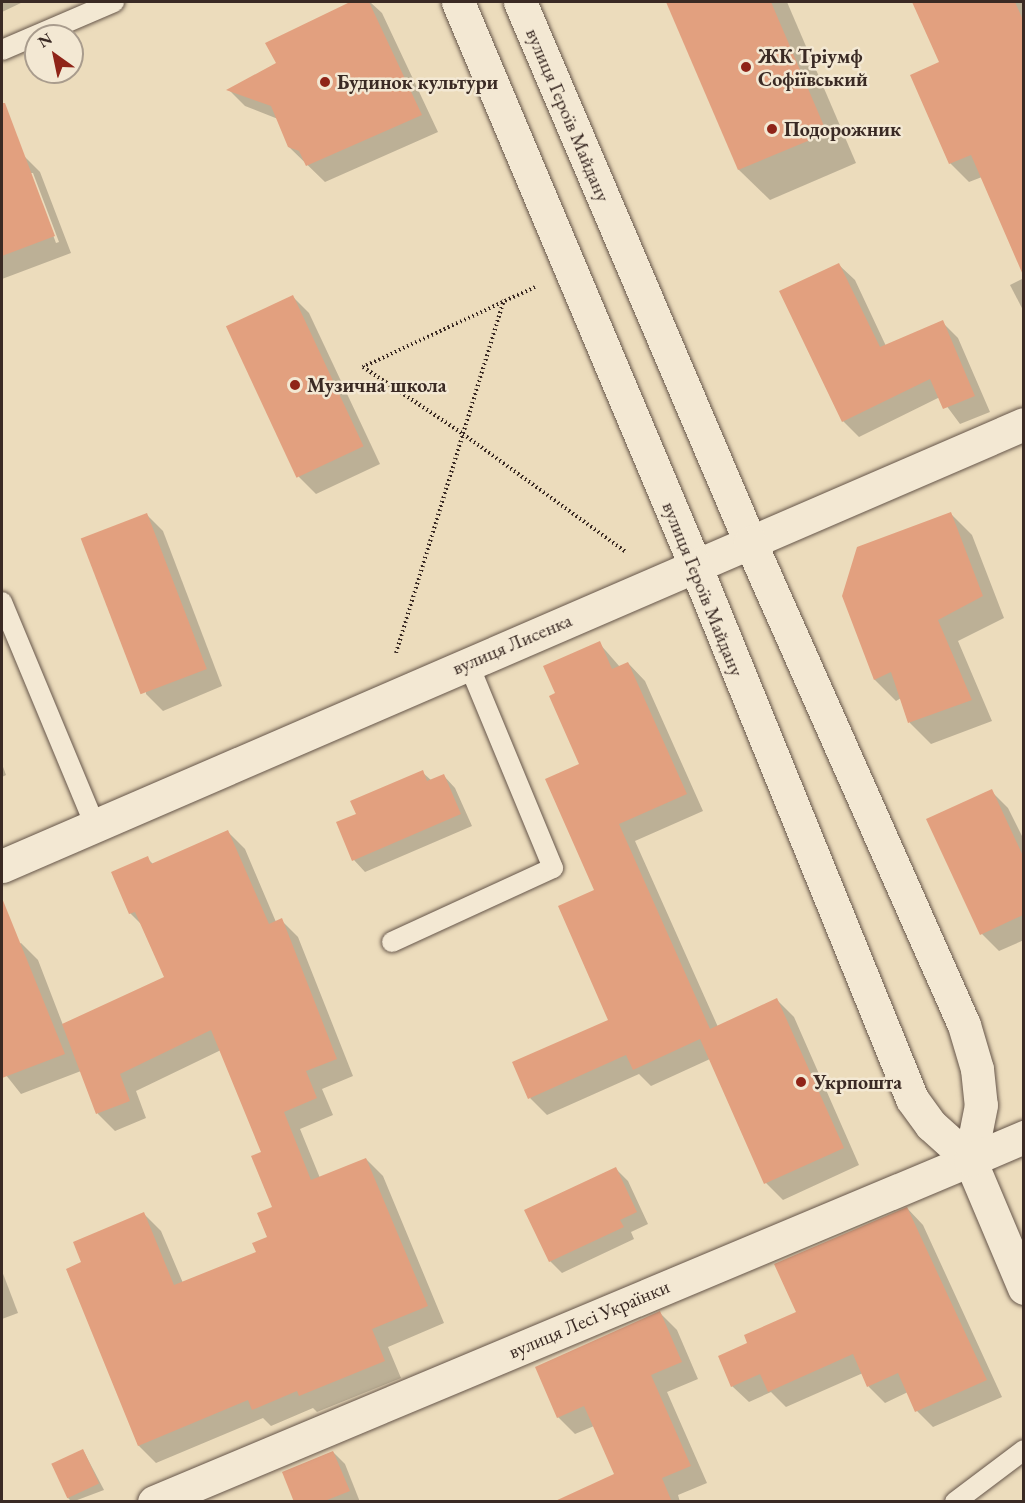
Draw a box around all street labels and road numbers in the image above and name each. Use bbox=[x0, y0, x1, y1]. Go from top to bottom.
street label: вулиця Героїв Майдану bbox=[521, 25, 615, 205]
street label: вулиця Героїв Майдану bbox=[657, 498, 749, 680]
street label: вулиця Лисенка bbox=[448, 608, 576, 680]
street label: вулиця Лесі Українки bbox=[505, 1274, 673, 1364]

